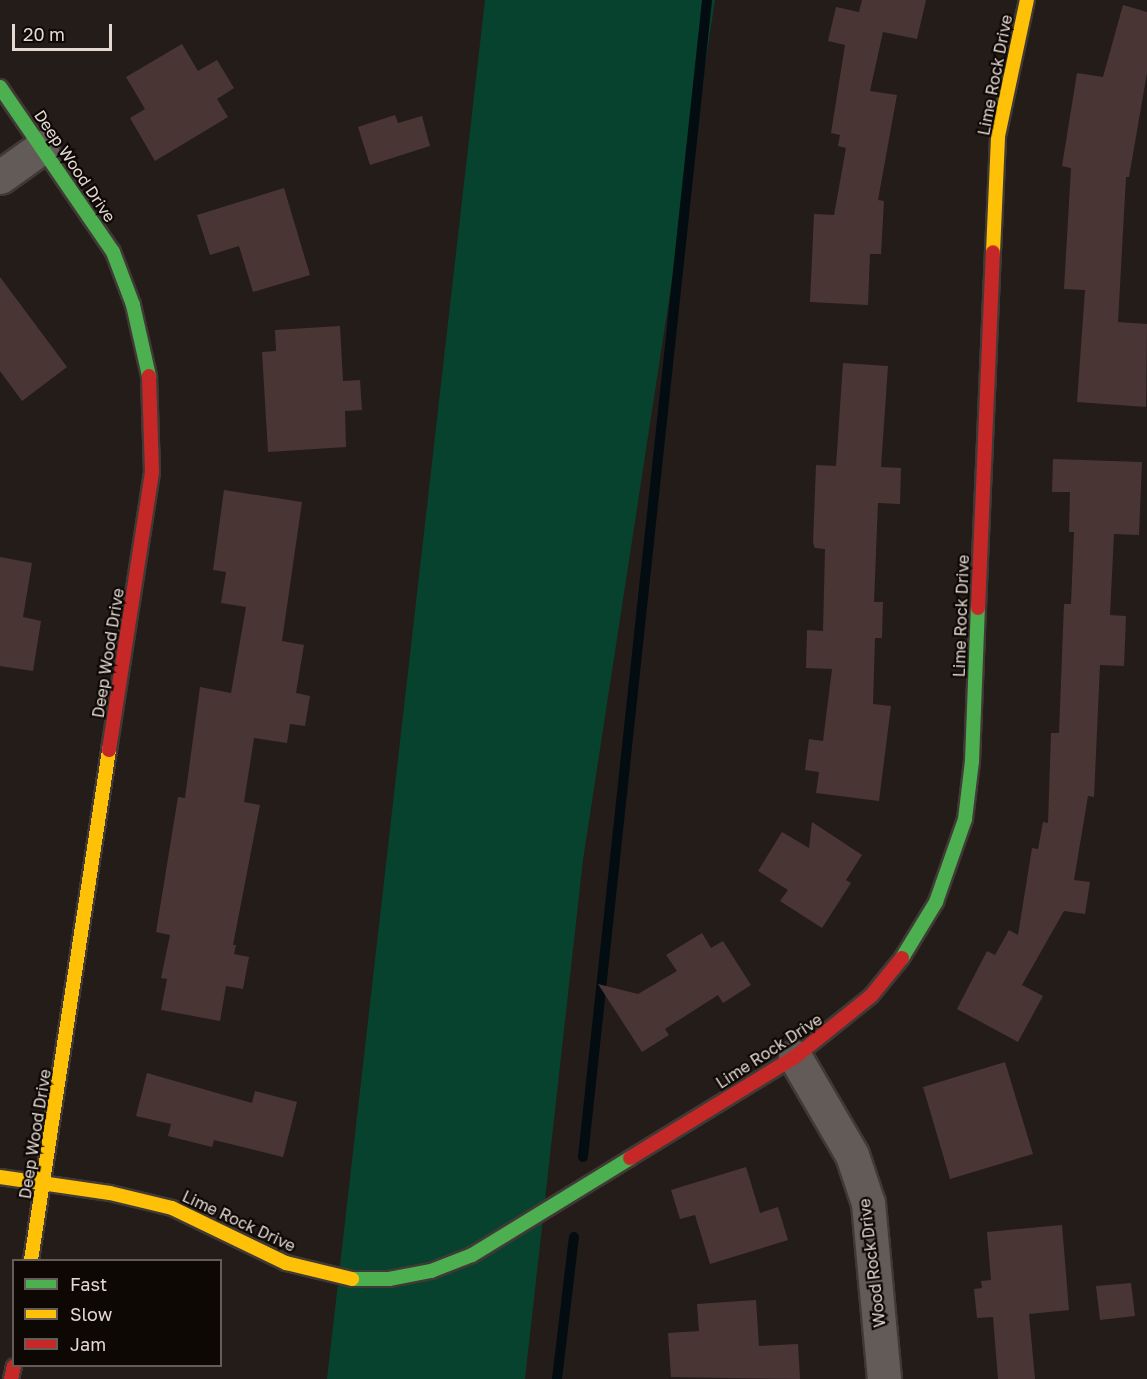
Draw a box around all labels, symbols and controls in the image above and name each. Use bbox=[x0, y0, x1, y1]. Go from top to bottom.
scale bar bbox=[15, 12, 116, 50]
street label: Lime Rock Drive bbox=[974, 13, 1016, 137]
text: 20 m bbox=[23, 23, 65, 45]
street label: Deep Wood Drive bbox=[30, 106, 120, 226]
street label: Lime Rock Drive bbox=[949, 554, 973, 678]
street label: Deep Wood Drive bbox=[88, 587, 128, 719]
street label: Lime Rock Drive bbox=[712, 1010, 826, 1092]
street label: Deep Wood Drive bbox=[15, 1068, 55, 1200]
street label: Lime Rock Drive bbox=[179, 1186, 299, 1256]
street label: Wood Rock Drive bbox=[855, 1198, 889, 1328]
legend bbox=[12, 1259, 222, 1367]
text: Fast bbox=[70, 1273, 107, 1295]
text: Slow bbox=[70, 1303, 112, 1325]
text: Jam bbox=[70, 1333, 106, 1355]

